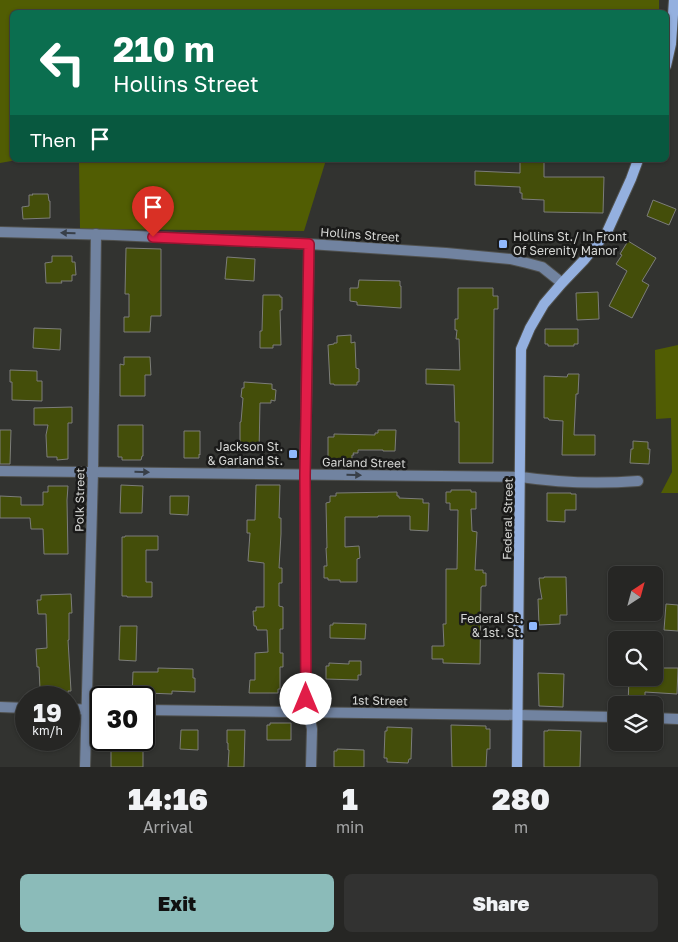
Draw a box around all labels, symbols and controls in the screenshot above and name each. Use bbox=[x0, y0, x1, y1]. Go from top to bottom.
text: 210 m bbox=[113, 28, 215, 70]
icon: left bbox=[30, 30, 95, 95]
text: Hollins Street bbox=[113, 70, 259, 97]
icon: arrive bbox=[86, 125, 114, 153]
text: Then bbox=[30, 128, 76, 151]
pin bbox=[132, 186, 174, 237]
icon: arrive bbox=[139, 193, 167, 221]
street label: Hollins Street bbox=[320, 224, 400, 245]
one-way arrow bbox=[60, 229, 76, 237]
place label: Hollins St./ In Front Of Serenity Manor bbox=[513, 229, 627, 258]
marker: Hollins St./ In Front Of Serenity Manor bbox=[497, 238, 509, 250]
place label: Jackson St. & Garland St. bbox=[207, 439, 283, 468]
marker: Jackson St. & Garland St. bbox=[287, 448, 299, 460]
street label: Garland Street bbox=[322, 454, 406, 471]
street label: Polk Street bbox=[71, 468, 88, 532]
one-way arrow bbox=[134, 468, 150, 476]
one-way arrow bbox=[346, 472, 362, 480]
street label: Federal Street bbox=[499, 478, 516, 560]
north arrow bbox=[608, 566, 662, 621]
map controls bbox=[608, 566, 663, 751]
place label: Federal St. & 1st. St. bbox=[460, 611, 523, 640]
marker: Federal St. & 1st. St. bbox=[527, 620, 539, 632]
button: search bbox=[608, 631, 663, 686]
position arrow bbox=[279, 672, 331, 724]
speed limit sign: 30 bbox=[90, 686, 155, 751]
street label: 1st Street bbox=[352, 693, 408, 708]
button: layers bbox=[608, 696, 663, 751]
text: 19 bbox=[33, 697, 62, 728]
text: km/h bbox=[32, 723, 63, 738]
text: 14:16 bbox=[128, 781, 208, 817]
text: 1 bbox=[342, 781, 358, 817]
text: 280 bbox=[492, 781, 550, 817]
text: Arrival bbox=[143, 817, 193, 837]
text: min bbox=[336, 817, 364, 837]
text: m bbox=[514, 817, 528, 837]
button: Exit bbox=[20, 874, 334, 932]
button: Share bbox=[344, 874, 658, 932]

